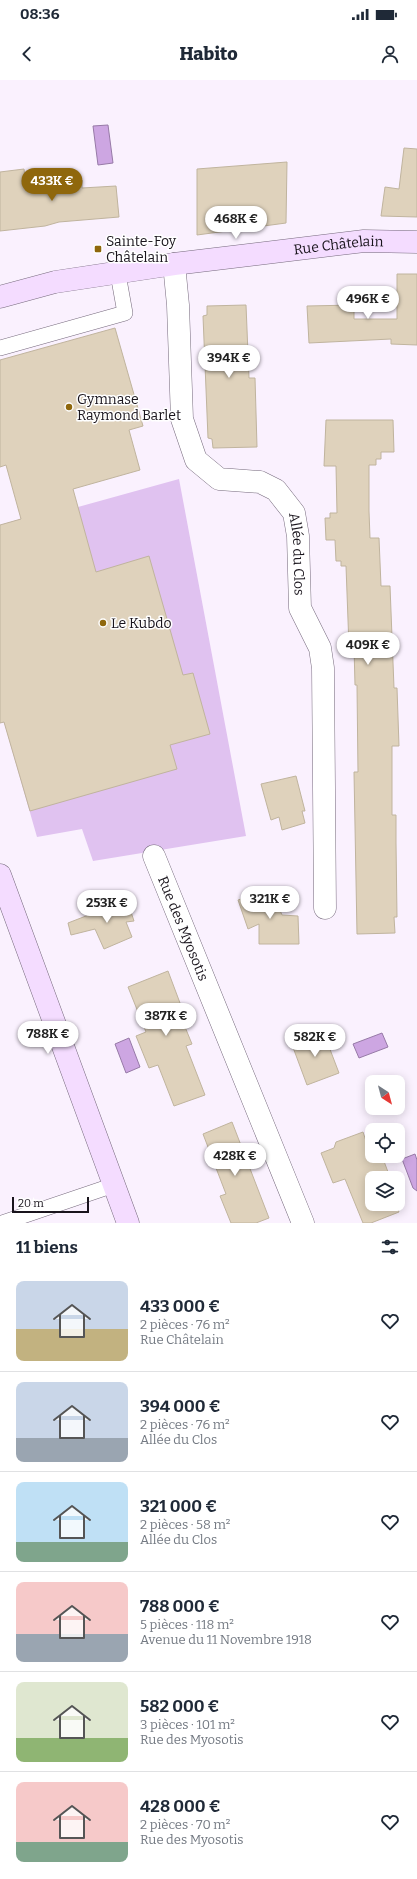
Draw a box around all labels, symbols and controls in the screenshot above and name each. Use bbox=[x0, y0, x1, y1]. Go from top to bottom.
text: 08:36 bbox=[20, 5, 60, 23]
icon: back bbox=[16, 43, 38, 65]
text: Habito bbox=[179, 43, 238, 65]
icon: person bbox=[379, 43, 401, 65]
pin: 433K € bbox=[19, 168, 85, 202]
text: 433K € bbox=[30, 173, 74, 188]
pin: 468K € bbox=[203, 206, 269, 240]
text: 468K € bbox=[214, 211, 258, 226]
street label: Rue Châtelain bbox=[293, 232, 384, 258]
place label: Sainte-Foy Châtelain bbox=[106, 233, 177, 266]
marker: Sainte-Foy Châtelain bbox=[93, 244, 103, 254]
pin: 496K € bbox=[335, 286, 401, 320]
text: 496K € bbox=[346, 291, 390, 306]
pin: 394K € bbox=[196, 345, 262, 379]
text: 394K € bbox=[207, 350, 251, 365]
place label: Gymnase Raymond Barlet bbox=[77, 391, 181, 424]
marker: Gymnase Raymond Barlet bbox=[64, 402, 74, 412]
street label: Allée du Clos bbox=[286, 511, 308, 596]
place label: Le Kubdo bbox=[111, 615, 172, 632]
marker: Le Kubdo bbox=[98, 618, 108, 628]
pin: 409K € bbox=[335, 632, 401, 666]
text: 409K € bbox=[346, 637, 390, 652]
street label: Rue des Myosotis bbox=[154, 873, 212, 983]
pin: 321K € bbox=[237, 886, 303, 920]
pin: 253K € bbox=[74, 890, 140, 924]
text: 321K € bbox=[249, 891, 291, 906]
text: 253K € bbox=[86, 895, 128, 910]
pin: 387K € bbox=[133, 1003, 199, 1037]
text: 387K € bbox=[144, 1008, 188, 1023]
pin: 788K € bbox=[15, 1021, 81, 1055]
pin: 582K € bbox=[282, 1024, 348, 1058]
text: 788K € bbox=[27, 1026, 69, 1041]
text: 582K € bbox=[294, 1029, 336, 1044]
north arrow bbox=[365, 1075, 405, 1115]
map controls bbox=[365, 1075, 405, 1211]
button: locate bbox=[365, 1123, 405, 1163]
pin: 428K € bbox=[202, 1143, 268, 1177]
text: 428K € bbox=[213, 1148, 257, 1163]
button: layers bbox=[365, 1171, 405, 1211]
scale bar bbox=[12, 1195, 89, 1214]
text: 20 m bbox=[18, 1197, 44, 1210]
icon: filters bbox=[379, 1236, 401, 1258]
text: 11 biens bbox=[16, 1237, 78, 1258]
text: 433 000 € bbox=[140, 1296, 220, 1317]
icon: home bbox=[48, 1297, 96, 1345]
icon: heart bbox=[379, 1310, 401, 1332]
text: 2 pièces · 76 m² bbox=[140, 1317, 230, 1332]
text: Rue Châtelain bbox=[140, 1332, 224, 1347]
text: 394 000 € bbox=[140, 1396, 221, 1417]
icon: home bbox=[48, 1398, 96, 1446]
icon: heart bbox=[379, 1411, 401, 1433]
text: 2 pièces · 76 m² bbox=[140, 1417, 230, 1432]
text: Allée du Clos bbox=[140, 1432, 217, 1447]
text: 321 000 € bbox=[140, 1496, 217, 1517]
icon: home bbox=[48, 1498, 96, 1546]
icon: heart bbox=[379, 1511, 401, 1533]
text: 2 pièces · 58 m² bbox=[140, 1517, 231, 1532]
text: Allée du Clos bbox=[140, 1532, 217, 1547]
text: 788 000 € bbox=[140, 1596, 220, 1617]
icon: home bbox=[48, 1598, 96, 1646]
icon: heart bbox=[379, 1611, 401, 1633]
text: 5 pièces · 118 m² bbox=[140, 1617, 234, 1632]
text: Avenue du 11 Novembre 1918 bbox=[140, 1632, 312, 1647]
text: 582 000 € bbox=[140, 1696, 219, 1717]
icon: home bbox=[48, 1698, 96, 1746]
icon: heart bbox=[379, 1711, 401, 1733]
text: 3 pièces · 101 m² bbox=[140, 1717, 235, 1732]
text: Rue des Myosotis bbox=[140, 1732, 244, 1747]
text: 428 000 € bbox=[140, 1796, 220, 1817]
icon: home bbox=[48, 1798, 96, 1846]
icon: heart bbox=[379, 1811, 401, 1833]
text: 2 pièces · 70 m² bbox=[140, 1817, 230, 1832]
text: Rue des Myosotis bbox=[140, 1832, 244, 1847]

